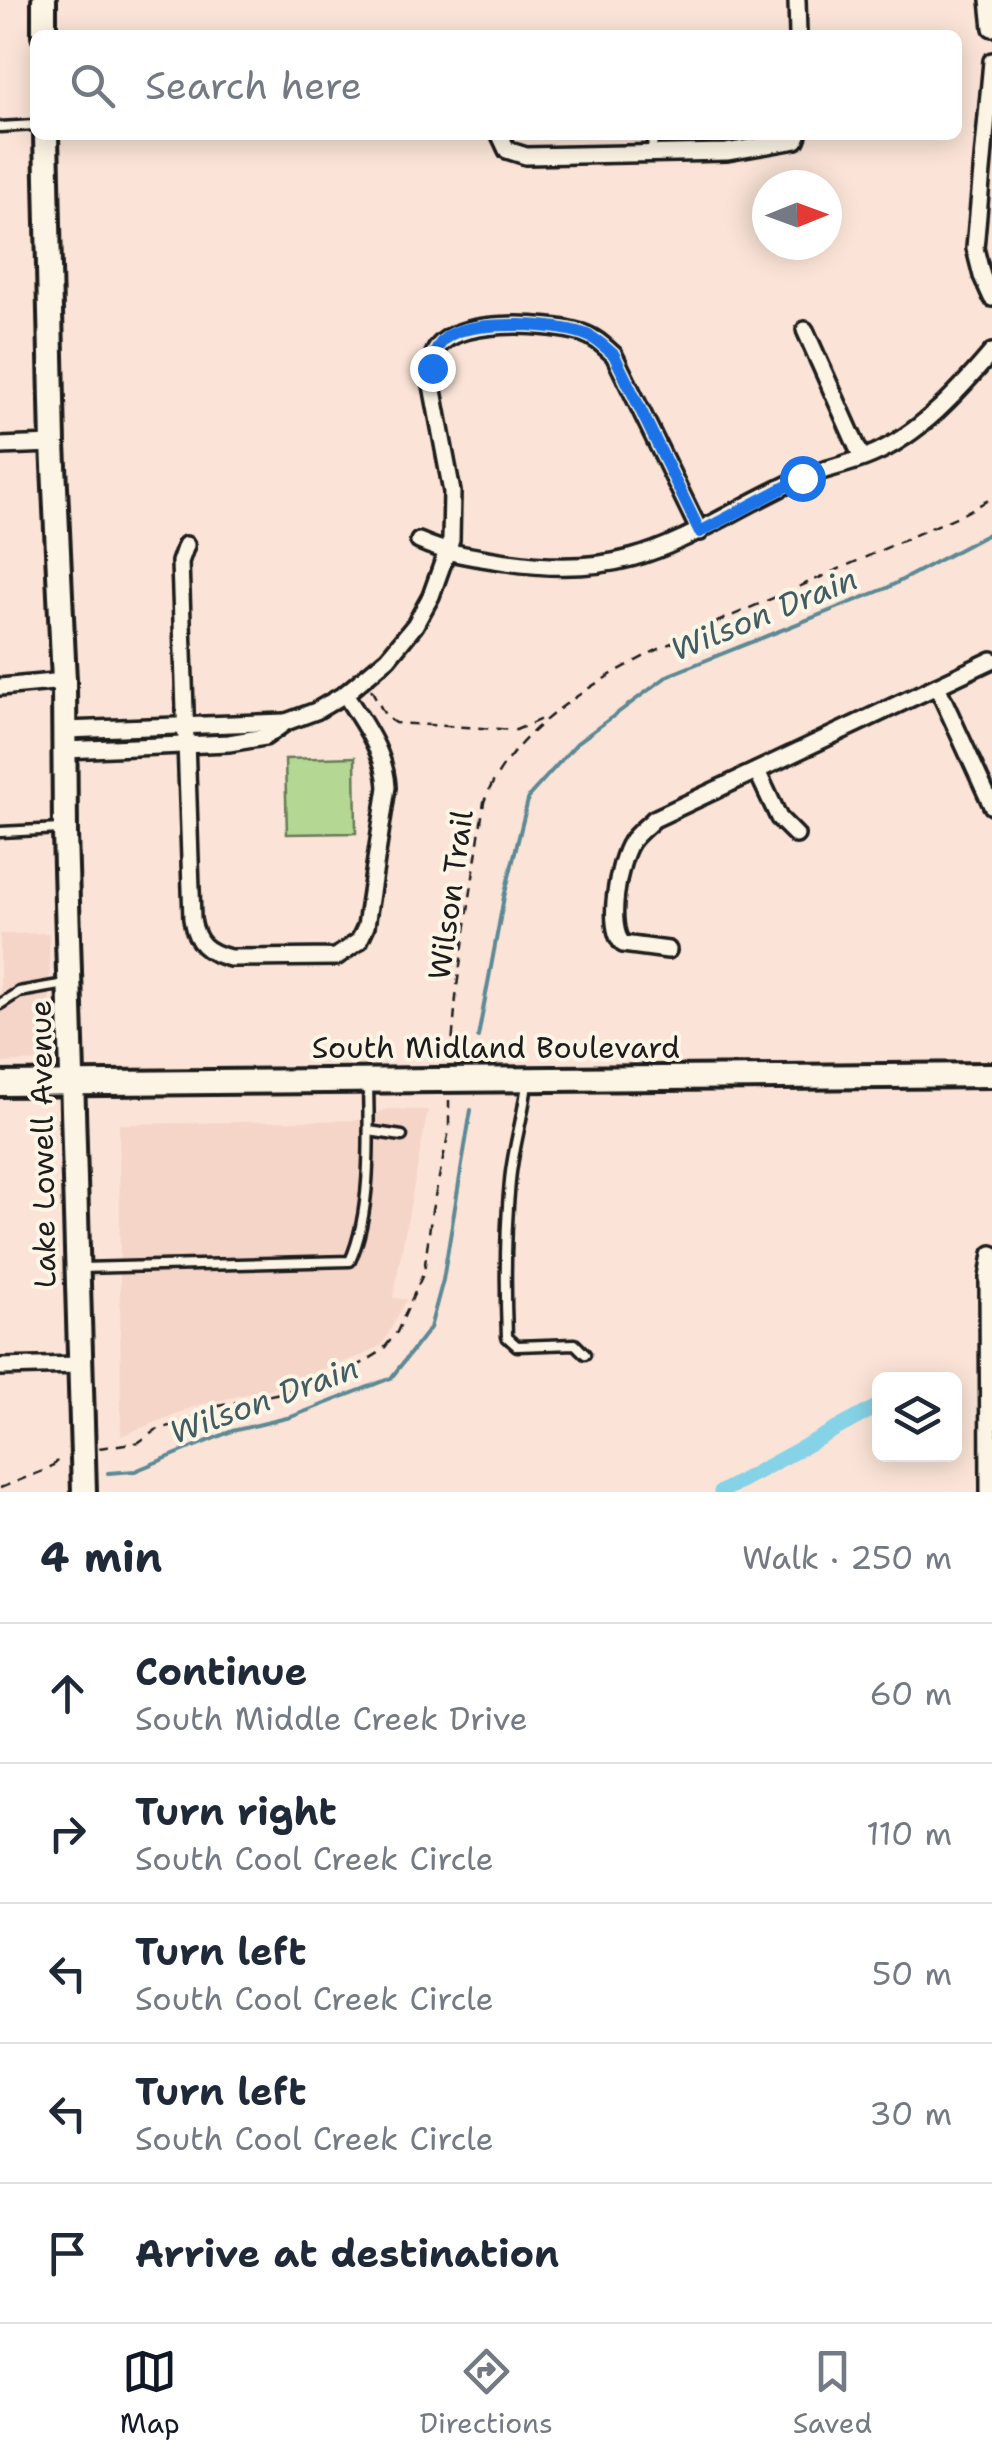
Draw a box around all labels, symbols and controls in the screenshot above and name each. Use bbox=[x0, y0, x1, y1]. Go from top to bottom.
search box bbox=[30, 30, 962, 140]
icon: search bbox=[65, 58, 120, 113]
text: Search here bbox=[145, 60, 362, 111]
north arrow bbox=[752, 170, 842, 260]
route end bbox=[410, 346, 456, 392]
route start bbox=[780, 456, 826, 502]
water label: Wilson Drain bbox=[664, 557, 864, 671]
street label: Wilson Trail bbox=[418, 807, 483, 983]
street label: Lake Lowell Avenue bbox=[19, 1000, 66, 1288]
street label: South Midland Boulevard bbox=[312, 1027, 680, 1068]
water label: Wilson Drain bbox=[164, 1346, 364, 1454]
map controls bbox=[872, 1372, 962, 1462]
button: layers bbox=[872, 1372, 962, 1462]
text: 4 min bbox=[40, 1529, 162, 1585]
text: Walk · 250 m bbox=[742, 1536, 952, 1579]
text: Continue bbox=[135, 1646, 307, 1697]
icon: ahead bbox=[40, 1666, 95, 1721]
text: 60 m bbox=[870, 1672, 952, 1715]
text: South Middle Creek Drive bbox=[135, 1697, 528, 1740]
text: Turn right bbox=[135, 1786, 337, 1837]
icon: right bbox=[40, 1806, 95, 1861]
text: 110 m bbox=[866, 1812, 952, 1855]
text: South Cool Creek Circle bbox=[135, 1837, 494, 1880]
text: Turn left bbox=[135, 1926, 307, 1977]
icon: left bbox=[40, 1946, 95, 2001]
text: 50 m bbox=[872, 1952, 952, 1995]
text: South Cool Creek Circle bbox=[135, 1977, 494, 2020]
text: Turn left bbox=[135, 2066, 307, 2117]
icon: left bbox=[40, 2086, 95, 2141]
text: 30 m bbox=[869, 2092, 952, 2135]
text: South Cool Creek Circle bbox=[135, 2117, 494, 2160]
icon: arrive bbox=[40, 2226, 95, 2281]
text: Arrive at destination bbox=[135, 2228, 559, 2279]
tab: Map bbox=[120, 2344, 180, 2442]
tab: Directions bbox=[419, 2344, 553, 2442]
tab: Saved bbox=[793, 2344, 872, 2442]

